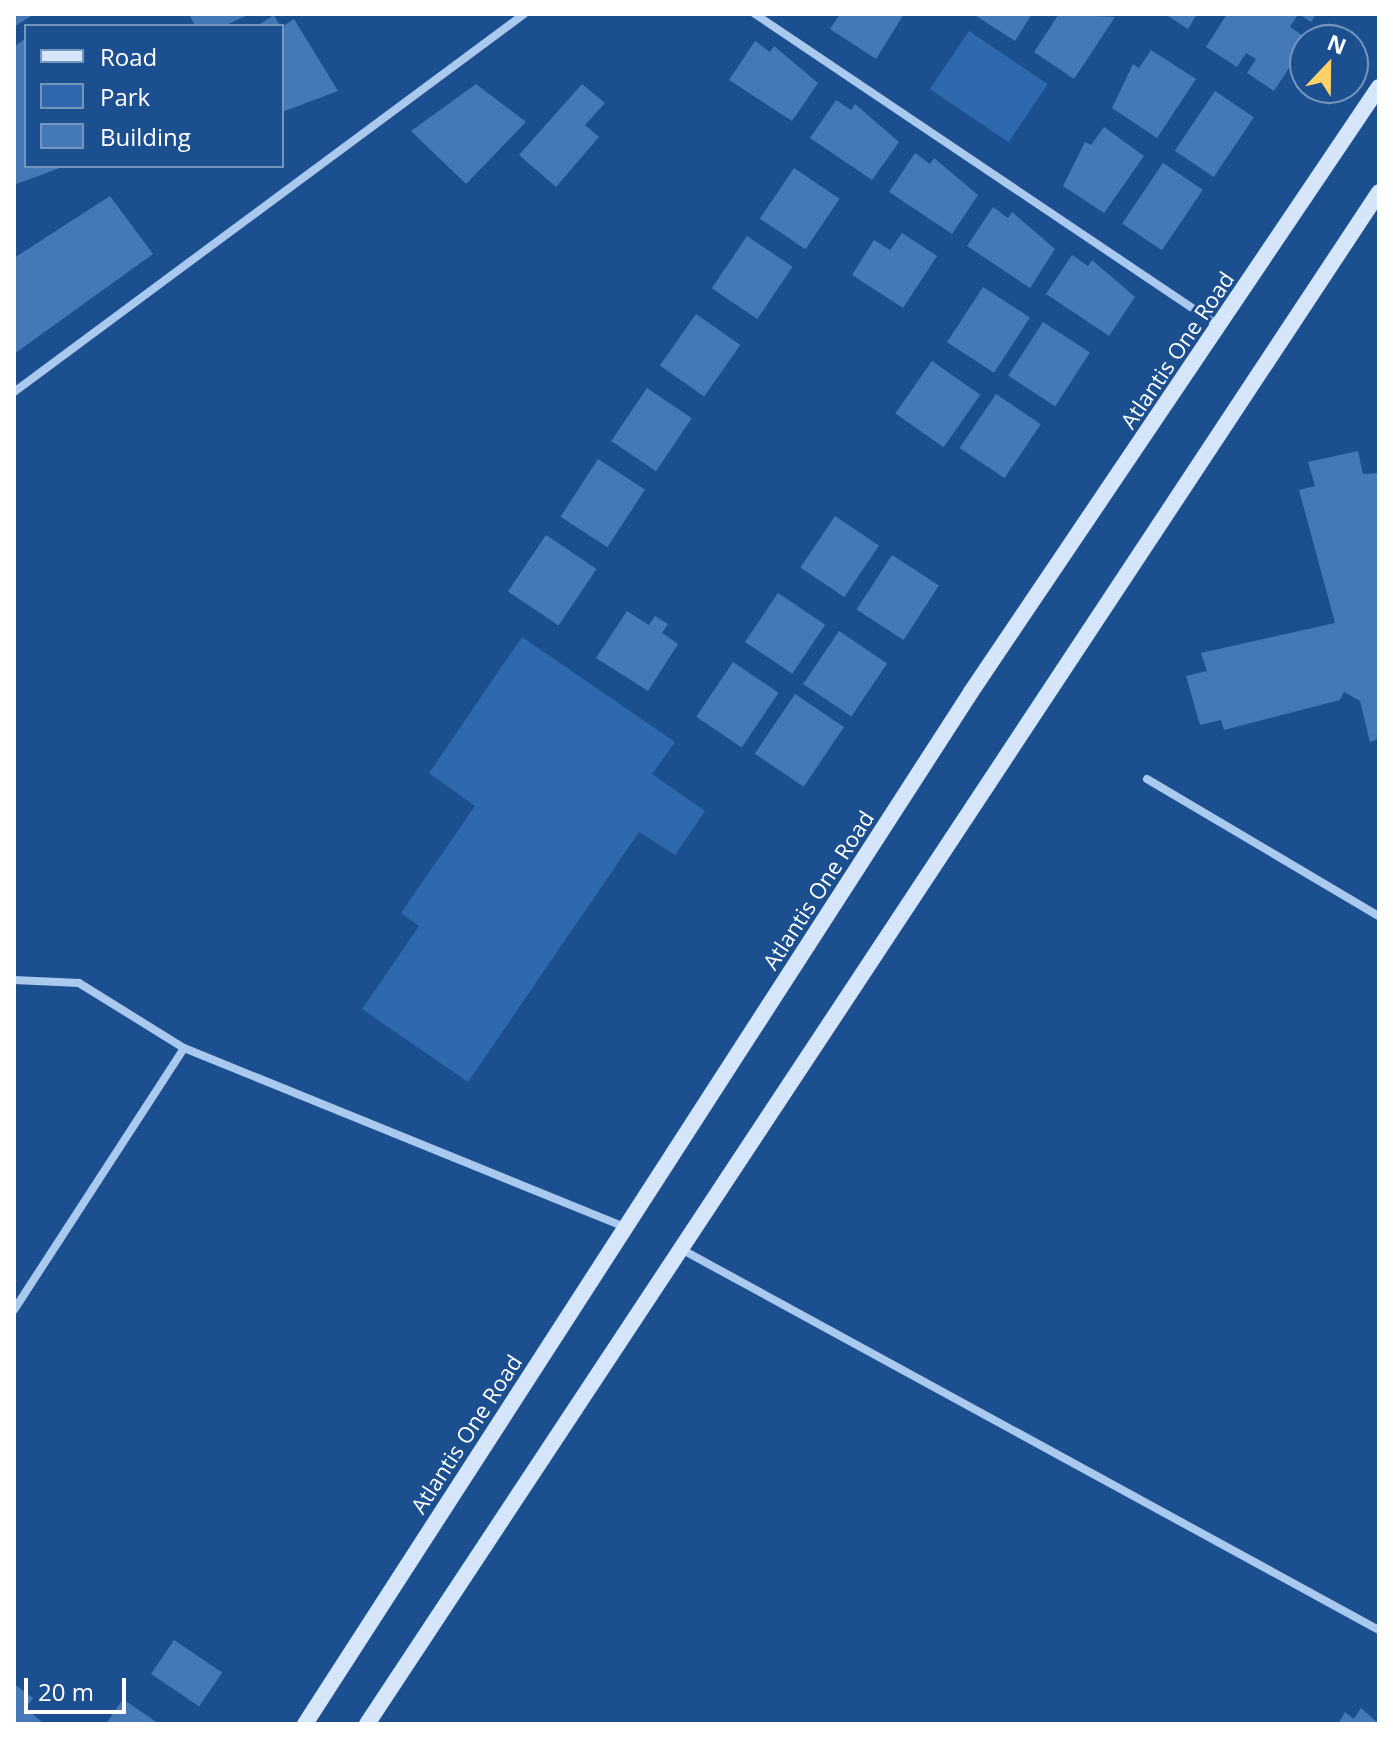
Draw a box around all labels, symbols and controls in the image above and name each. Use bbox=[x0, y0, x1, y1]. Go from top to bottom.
legend bbox=[24, 24, 284, 168]
north arrow bbox=[1289, 24, 1369, 104]
text: N bbox=[1323, 26, 1351, 61]
text: Road bbox=[100, 40, 157, 73]
text: Park bbox=[100, 80, 150, 113]
text: Building bbox=[100, 120, 191, 153]
street label: Atlantis One Road bbox=[1115, 266, 1239, 434]
street label: Atlantis One Road bbox=[757, 806, 879, 974]
street label: Atlantis One Road bbox=[405, 1350, 527, 1518]
scale bar bbox=[28, 1662, 130, 1712]
text: 20 m bbox=[38, 1675, 94, 1708]

